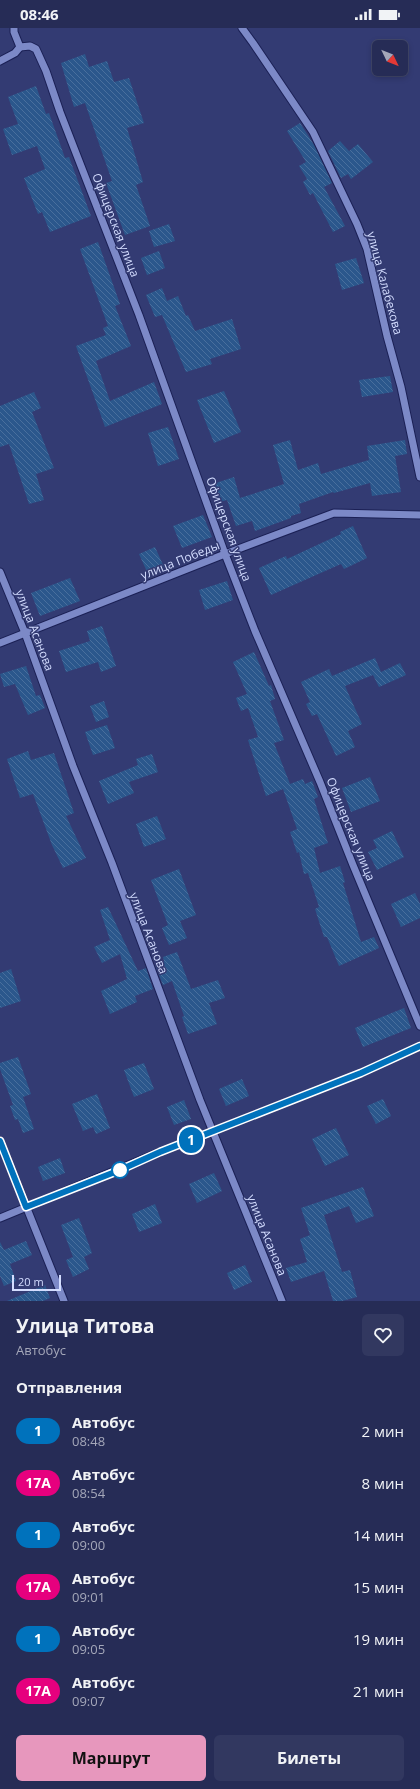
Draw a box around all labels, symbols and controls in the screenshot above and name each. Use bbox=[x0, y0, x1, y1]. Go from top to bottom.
text: 08:46 bbox=[20, 4, 59, 24]
north arrow bbox=[372, 40, 408, 76]
map controls bbox=[372, 40, 408, 76]
street label: Офицерская улица bbox=[88, 171, 144, 279]
street label: улица Калабекова bbox=[363, 230, 407, 336]
street label: Офицерская улица bbox=[202, 474, 256, 584]
street label: улица Победы bbox=[138, 536, 222, 584]
street label: улица Асанова bbox=[12, 587, 58, 673]
street label: Офицерская улица bbox=[322, 775, 380, 883]
street label: улица Асанова bbox=[126, 890, 172, 976]
line badge: 1 bbox=[178, 1127, 204, 1153]
text: 1 bbox=[187, 1130, 195, 1149]
unlabelled marker bbox=[111, 1161, 129, 1179]
street label: улица Асанова bbox=[243, 1192, 291, 1278]
scale bar bbox=[12, 1273, 61, 1292]
text: 20 m bbox=[18, 1274, 44, 1289]
text: Улица Титова bbox=[16, 1313, 154, 1339]
button: heart bbox=[362, 1314, 404, 1356]
text: Автобус bbox=[16, 1341, 66, 1359]
text: Отправления bbox=[16, 1377, 122, 1397]
text: Автобус bbox=[72, 1412, 135, 1432]
text: 1 bbox=[34, 1421, 42, 1440]
text: 2 мин bbox=[361, 1421, 404, 1441]
text: 08:48 bbox=[72, 1432, 105, 1450]
text: Автобус bbox=[72, 1464, 135, 1484]
text: 17А bbox=[25, 1473, 51, 1492]
text: 8 мин bbox=[361, 1473, 404, 1493]
text: 08:54 bbox=[72, 1484, 105, 1502]
text: Автобус bbox=[72, 1516, 135, 1536]
text: 1 bbox=[34, 1525, 42, 1544]
text: 14 мин bbox=[353, 1525, 404, 1545]
text: 09:00 bbox=[72, 1536, 105, 1554]
text: Автобус bbox=[72, 1568, 135, 1588]
text: 17А bbox=[25, 1577, 51, 1596]
text: 15 мин bbox=[353, 1577, 404, 1597]
text: 09:01 bbox=[72, 1588, 105, 1606]
text: Автобус bbox=[72, 1620, 135, 1640]
text: 1 bbox=[34, 1629, 42, 1648]
text: 19 мин bbox=[353, 1629, 404, 1649]
text: 09:05 bbox=[72, 1640, 105, 1658]
text: Автобус bbox=[72, 1672, 135, 1692]
text: 17А bbox=[25, 1681, 51, 1700]
text: 21 мин bbox=[353, 1681, 404, 1701]
text: 09:07 bbox=[72, 1692, 105, 1710]
button: Маршрут bbox=[16, 1735, 206, 1781]
button: Билеты bbox=[214, 1735, 404, 1781]

